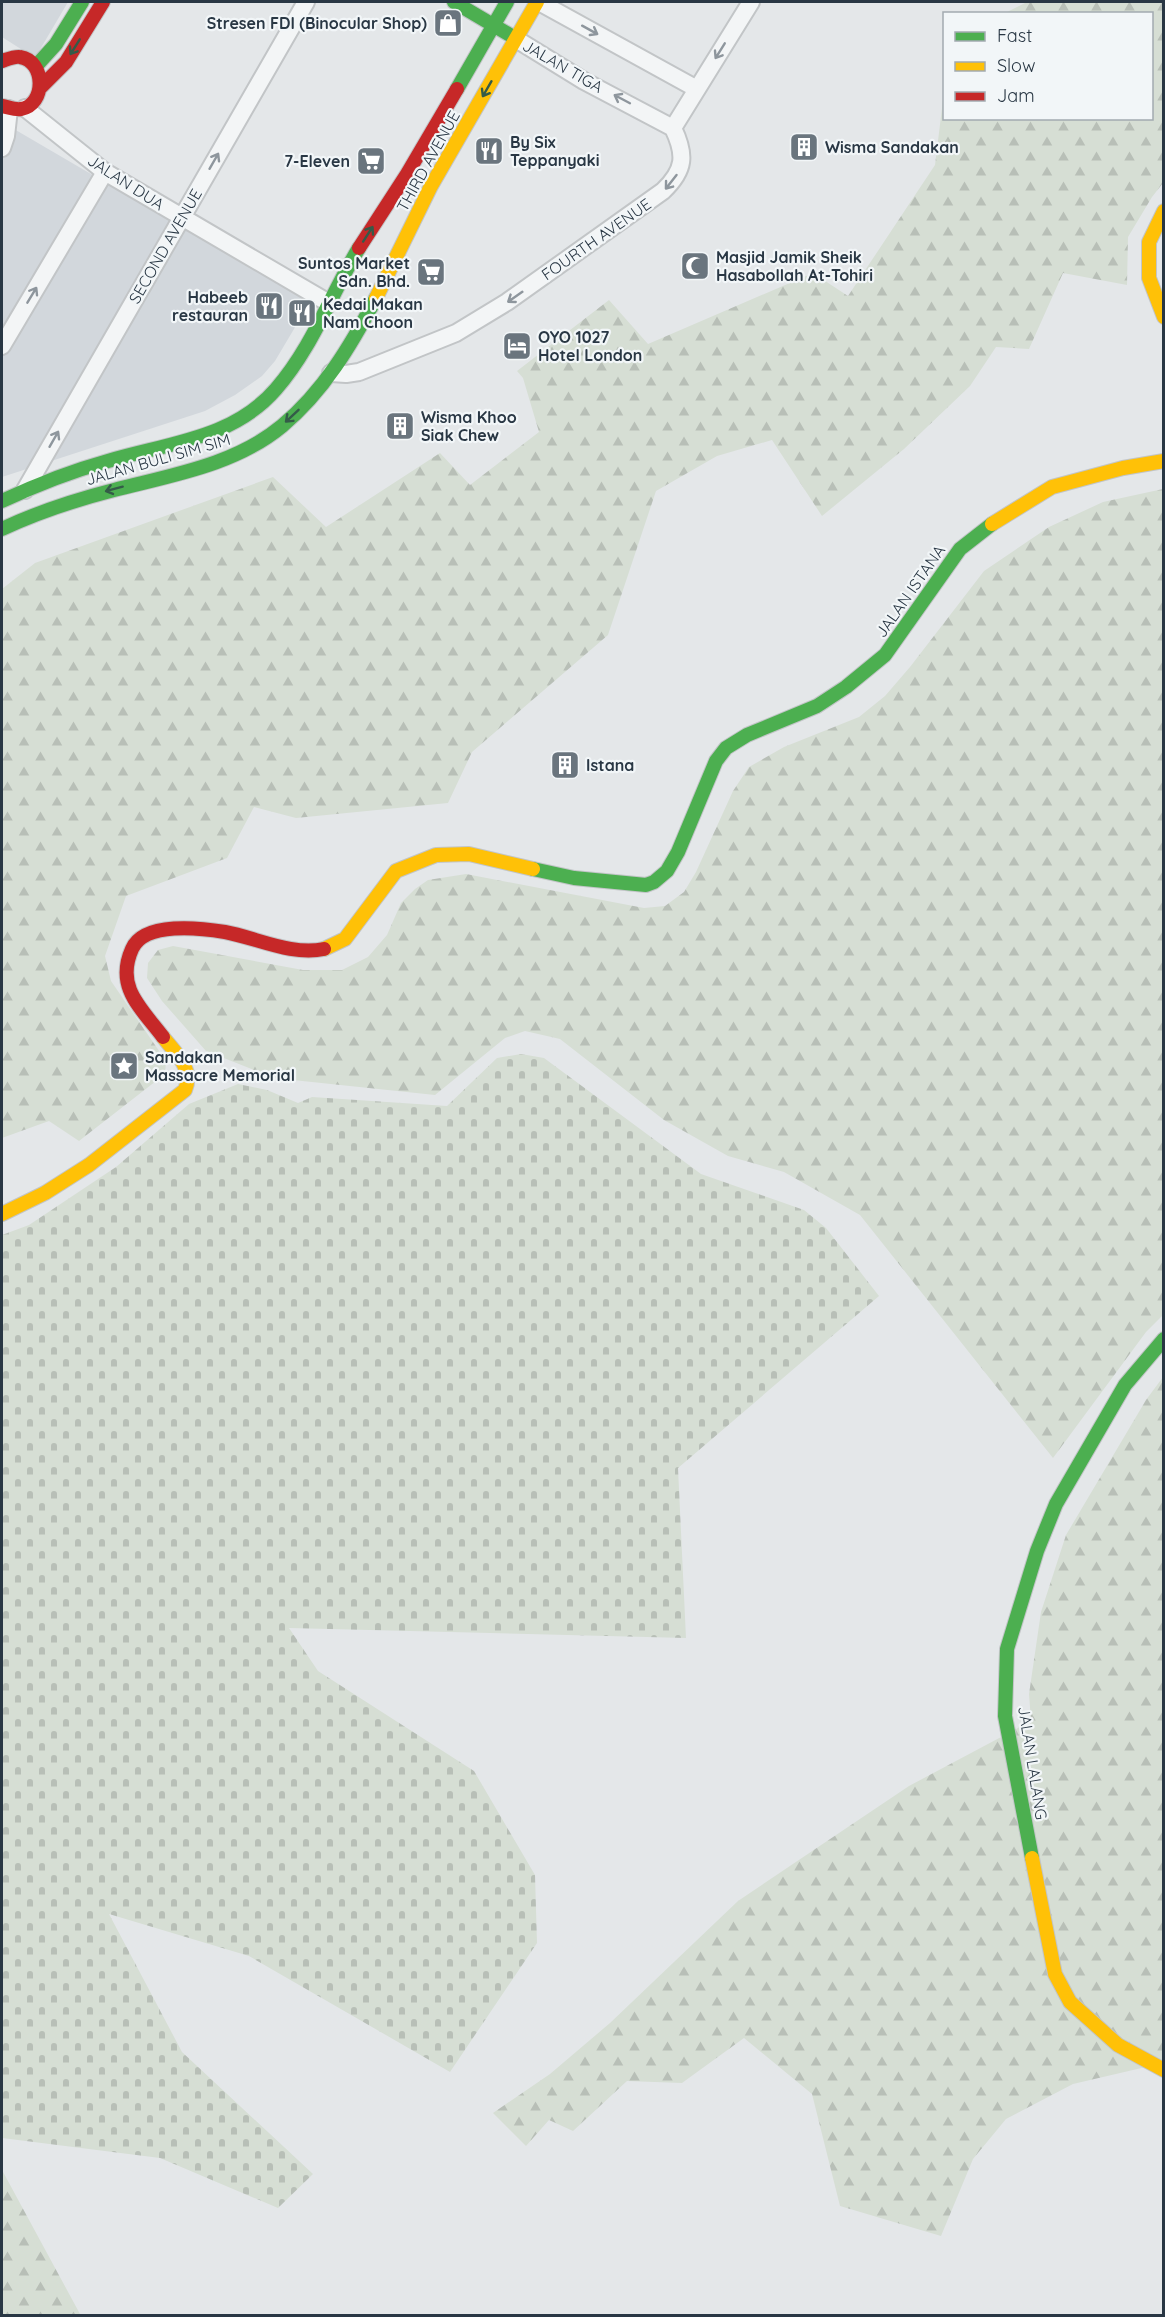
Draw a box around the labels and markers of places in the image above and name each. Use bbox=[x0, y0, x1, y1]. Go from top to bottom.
shop icon: Stresen FDI (Binocular Shop) bbox=[432, 7, 464, 39]
place label: Stresen FDI (Binocular Shop) bbox=[207, 13, 427, 33]
building icon: Wisma Sandakan bbox=[788, 131, 820, 163]
place label: By Six Teppanyaki bbox=[510, 132, 599, 170]
restaurant icon: By Six Teppanyaki bbox=[473, 135, 505, 167]
place label: Wisma Sandakan bbox=[825, 137, 959, 157]
supermarket icon: 7-Eleven bbox=[355, 145, 387, 177]
place label: 7-Eleven bbox=[284, 151, 350, 171]
place label: Masjid Jamik Sheik Hasabollah At-Tohiri bbox=[716, 247, 873, 285]
mosque icon: Masjid Jamik Sheik Hasabollah At-Tohiri bbox=[679, 250, 711, 282]
place label: Suntos Market Sdn. Bhd. bbox=[298, 253, 410, 291]
supermarket icon: Suntos Market Sdn. Bhd. bbox=[415, 256, 447, 288]
place label: Habeeb restauran bbox=[172, 287, 248, 325]
restaurant icon: Habeeb restauran bbox=[253, 290, 285, 322]
place label: Kedai Makan Nam Choon bbox=[323, 294, 423, 332]
restaurant icon: Kedai Makan Nam Choon bbox=[286, 297, 318, 329]
place label: OYO 1027 Hotel London bbox=[538, 327, 642, 365]
hotel icon: OYO 1027 Hotel London bbox=[501, 330, 533, 362]
place label: Wisma Khoo Siak Chew bbox=[421, 407, 517, 445]
building icon: Wisma Khoo Siak Chew bbox=[384, 410, 416, 442]
building icon: Istana bbox=[549, 749, 581, 781]
place label: Istana bbox=[586, 755, 634, 775]
place label: Sandakan Massacre Memorial bbox=[145, 1047, 295, 1085]
place icon: Sandakan Massacre Memorial bbox=[108, 1050, 140, 1082]

